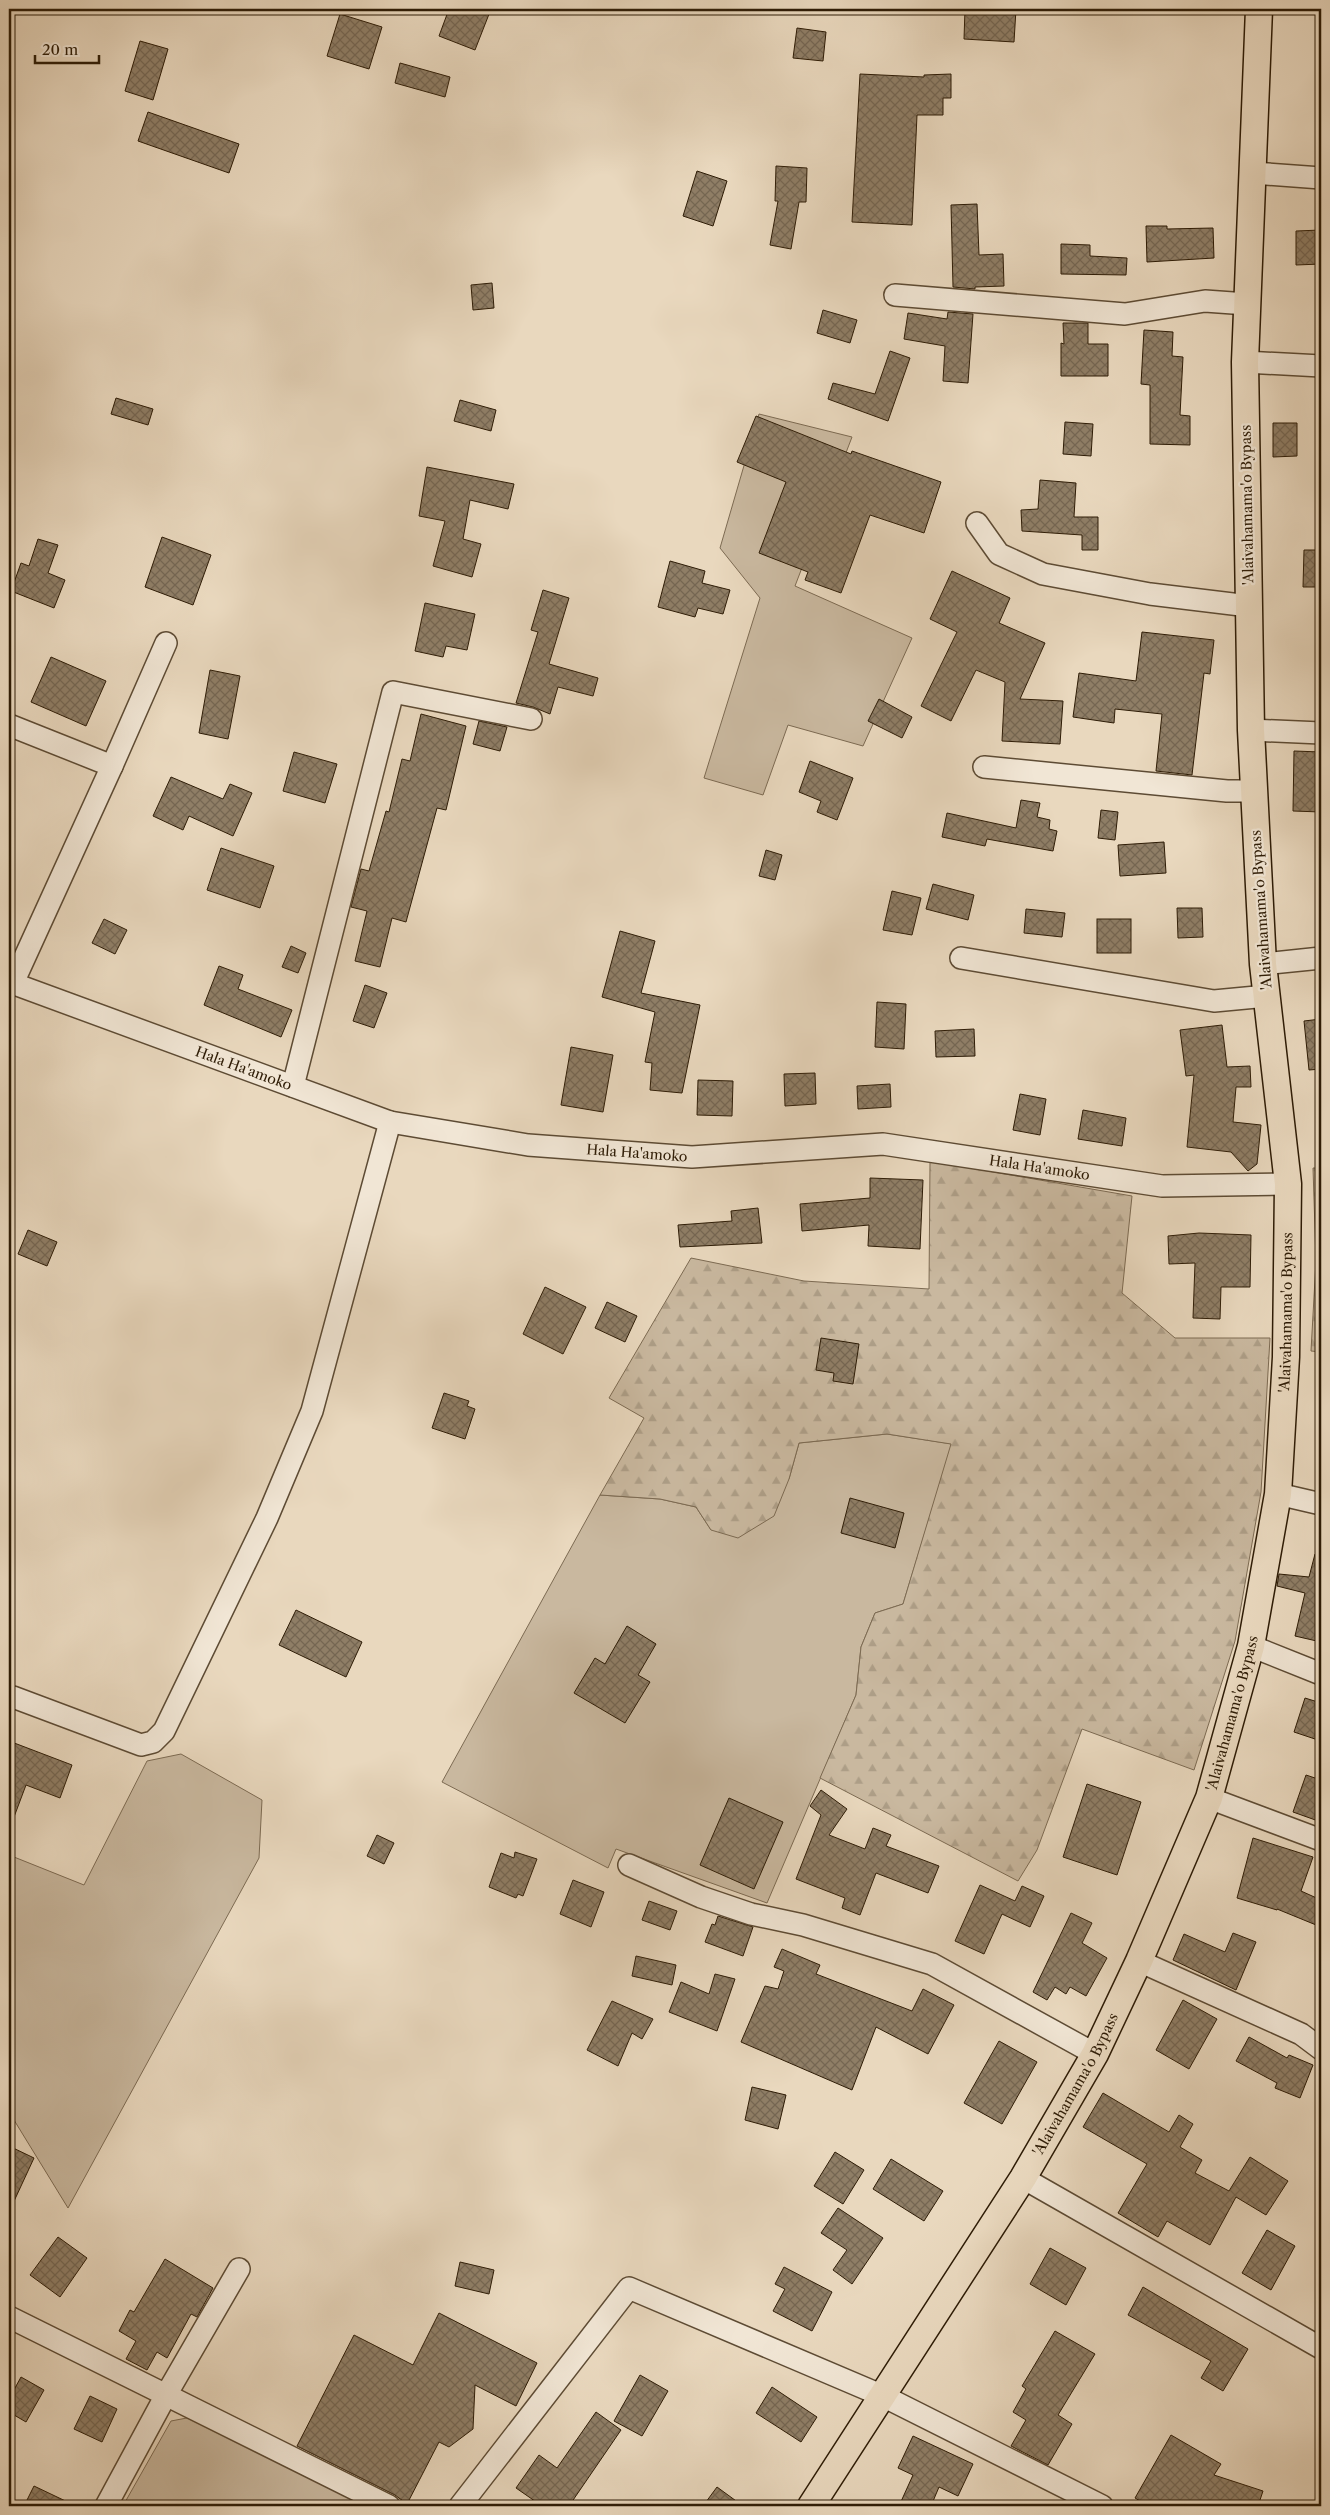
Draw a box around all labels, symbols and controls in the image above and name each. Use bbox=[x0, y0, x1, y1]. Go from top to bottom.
scale bar bbox=[35, 32, 99, 64]
text: 20 m bbox=[42, 40, 78, 59]
street label: 'Alaivahamama'o Bypass bbox=[1237, 425, 1257, 585]
street label: 'Alaivahamama'o Bypass bbox=[1246, 829, 1276, 991]
street label: Hala Ha'amoko bbox=[193, 1042, 294, 1094]
street label: Hala Ha'amoko bbox=[586, 1140, 688, 1166]
street label: Hala Ha'amoko bbox=[988, 1151, 1091, 1184]
street label: 'Alaivahamama'o Bypass bbox=[1275, 1232, 1296, 1393]
street label: 'Alaivahamama'o Bypass bbox=[1202, 1634, 1262, 1793]
street label: 'Alaivahamama'o Bypass bbox=[1029, 2010, 1122, 2159]

